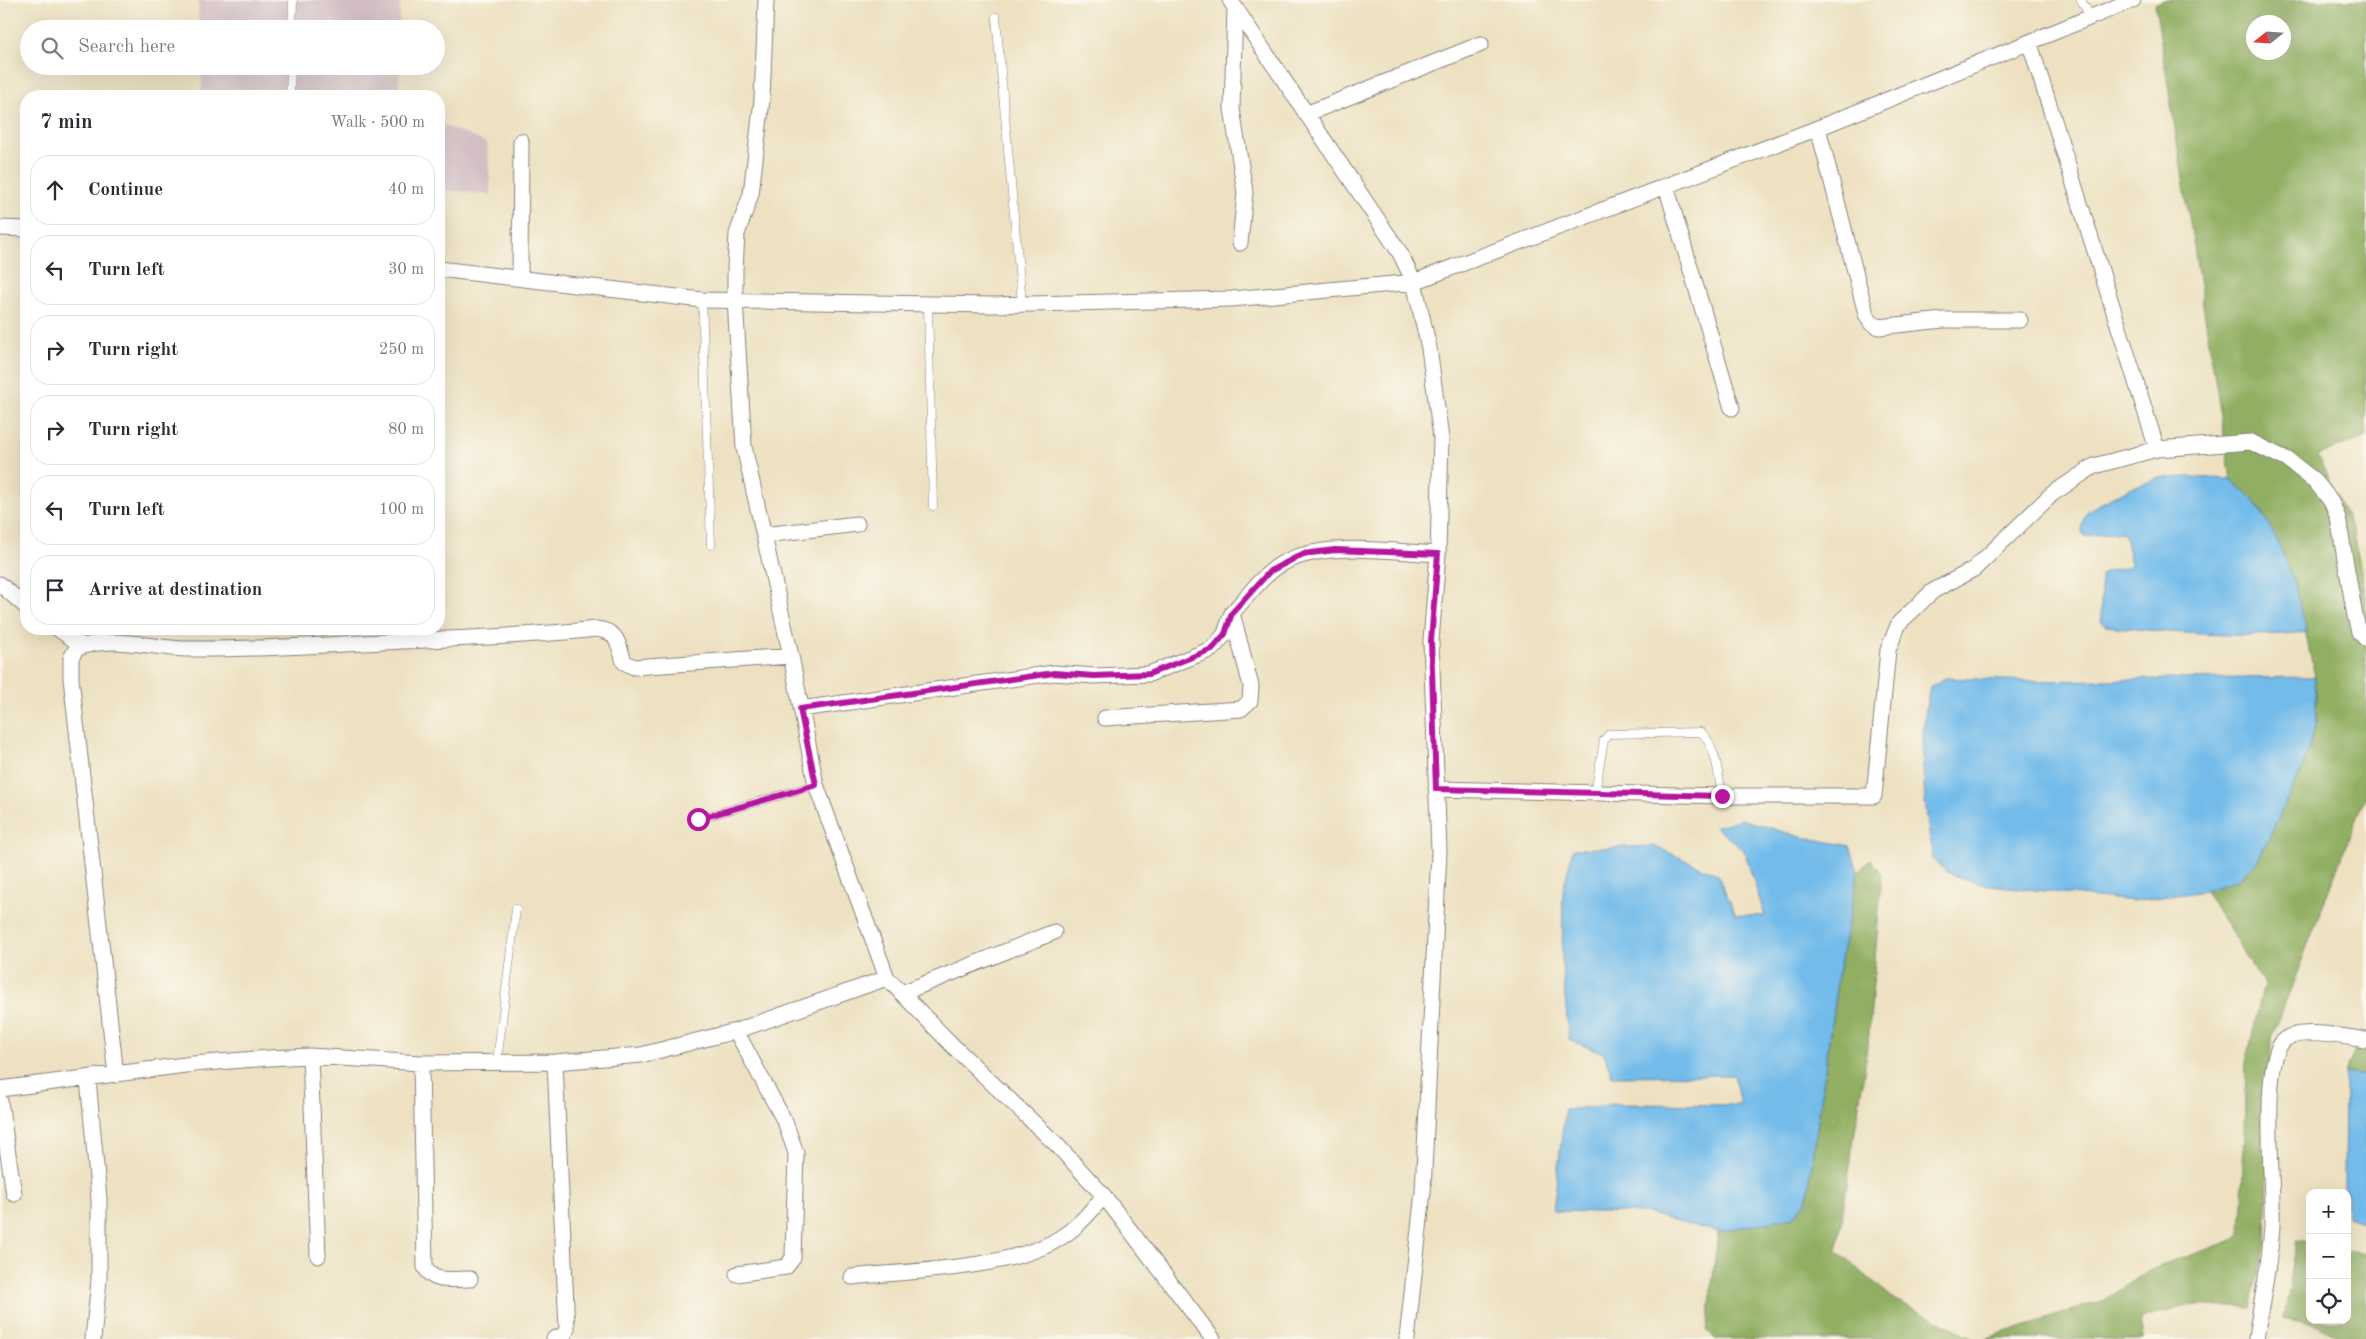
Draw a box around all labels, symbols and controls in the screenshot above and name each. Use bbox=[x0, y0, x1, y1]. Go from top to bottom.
north arrow bbox=[2246, 15, 2291, 60]
search box bbox=[20, 20, 445, 75]
icon: search bbox=[38, 34, 66, 62]
text: Search here bbox=[78, 38, 175, 57]
text: 7 min bbox=[40, 112, 93, 133]
text: Walk · 500 m bbox=[330, 115, 425, 131]
icon: ahead bbox=[41, 176, 69, 204]
text: Continue bbox=[88, 181, 163, 200]
text: 40 m bbox=[388, 182, 424, 198]
icon: left bbox=[41, 256, 69, 284]
text: Turn left bbox=[88, 261, 165, 280]
text: 30 m bbox=[388, 262, 424, 278]
icon: right bbox=[41, 336, 69, 364]
text: Turn right bbox=[88, 341, 178, 360]
text: 250 m bbox=[379, 342, 424, 358]
icon: right bbox=[41, 416, 69, 444]
text: Turn right bbox=[88, 421, 178, 440]
text: 80 m bbox=[388, 422, 424, 438]
icon: left bbox=[41, 496, 69, 524]
text: Turn left bbox=[88, 501, 165, 520]
text: 100 m bbox=[379, 502, 424, 518]
icon: arrive bbox=[41, 576, 69, 604]
text: Arrive at destination bbox=[88, 581, 262, 600]
route end bbox=[1711, 785, 1734, 808]
route start bbox=[687, 808, 710, 831]
map controls bbox=[2306, 1189, 2351, 1324]
button: + bbox=[2306, 1189, 2351, 1234]
button: − bbox=[2306, 1234, 2351, 1279]
button: locate bbox=[2306, 1279, 2351, 1324]

